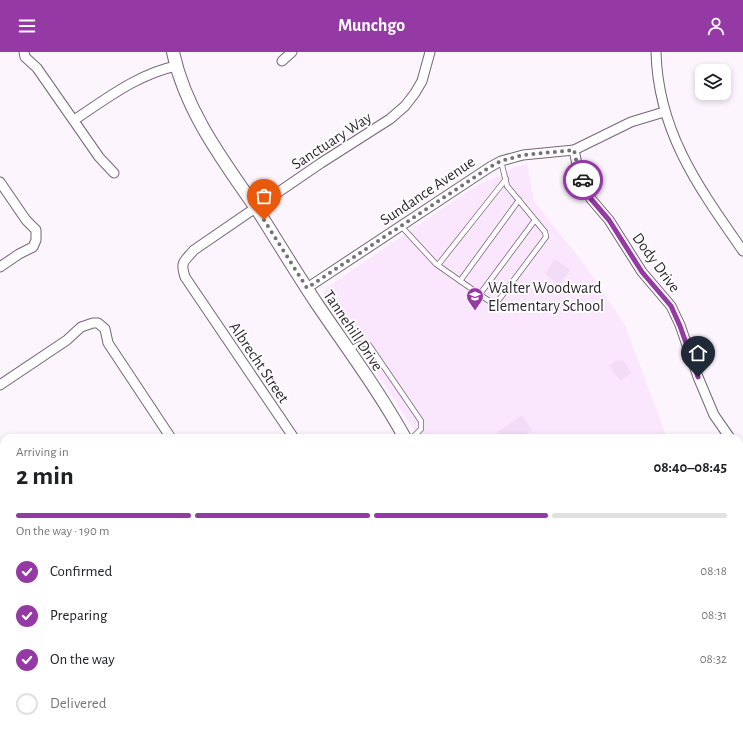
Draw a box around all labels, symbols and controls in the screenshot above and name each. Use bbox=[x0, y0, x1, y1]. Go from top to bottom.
icon: menu bbox=[16, 15, 38, 37]
icon: person bbox=[705, 15, 727, 37]
text: Munchgo bbox=[338, 17, 405, 35]
map controls bbox=[695, 64, 731, 100]
button: layers bbox=[695, 64, 731, 100]
street label: Sanctuary Way bbox=[289, 109, 375, 173]
street label: Sundance Avenue bbox=[377, 153, 478, 228]
courier bbox=[563, 160, 603, 200]
icon: car bbox=[572, 169, 594, 191]
pin bbox=[247, 179, 281, 220]
icon: bag bbox=[253, 185, 275, 207]
street label: Dody Drive bbox=[629, 230, 683, 296]
place label: Walter Woodward Elementary School bbox=[488, 280, 604, 315]
school or university icon: Walter Woodward Elementary School bbox=[465, 286, 485, 311]
street label: Tannehill Drive bbox=[320, 287, 386, 374]
street label: Albrecht Street bbox=[226, 319, 292, 406]
pin bbox=[681, 336, 715, 377]
icon: home bbox=[687, 342, 709, 364]
text: Arriving in bbox=[16, 446, 69, 459]
text: 08:40–08:45 bbox=[653, 460, 727, 475]
text: 2 min bbox=[16, 463, 74, 489]
text: On the way · 190 m bbox=[16, 525, 109, 538]
icon: check bbox=[16, 561, 38, 583]
text: Confirmed bbox=[50, 564, 112, 579]
text: 08:18 bbox=[700, 565, 727, 578]
icon: check bbox=[16, 605, 38, 627]
text: Preparing bbox=[50, 608, 107, 623]
text: 08:31 bbox=[701, 609, 727, 622]
icon: check bbox=[16, 649, 38, 671]
text: On the way bbox=[50, 652, 115, 667]
text: 08:32 bbox=[700, 653, 727, 666]
text: Delivered bbox=[50, 696, 107, 711]

